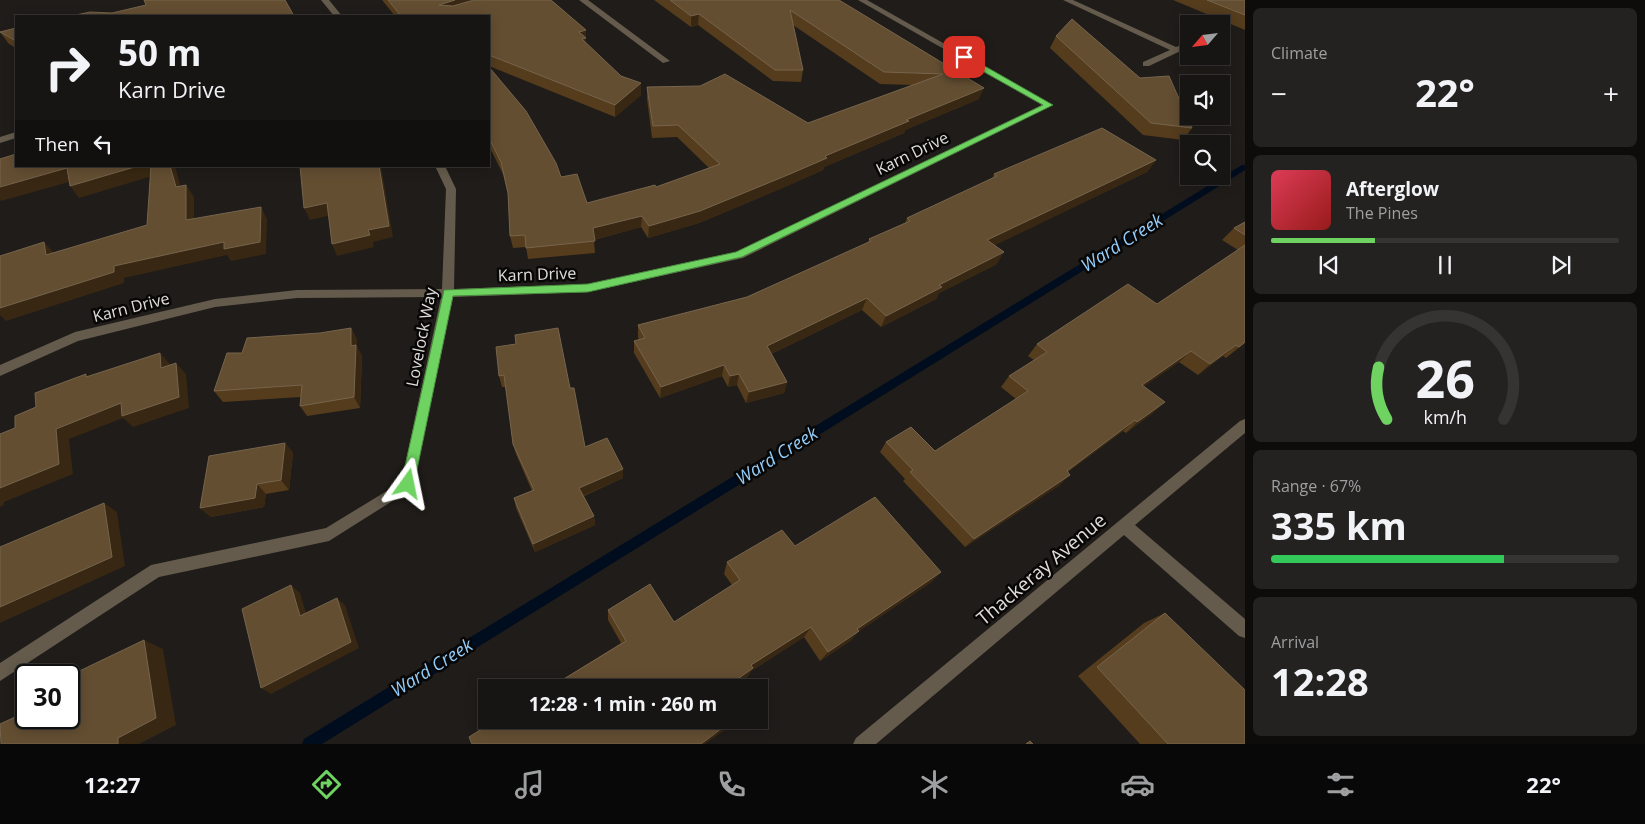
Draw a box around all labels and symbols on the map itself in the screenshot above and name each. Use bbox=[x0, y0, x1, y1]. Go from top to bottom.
north arrow bbox=[1180, 15, 1230, 65]
pin bbox=[943, 36, 985, 78]
street label: Karn Drive bbox=[872, 126, 952, 180]
water label: Ward Creek bbox=[1076, 207, 1168, 277]
street label: Karn Drive bbox=[497, 262, 577, 286]
street label: Lovelock Way bbox=[401, 285, 442, 388]
street label: Karn Drive bbox=[90, 287, 172, 327]
water label: Ward Creek bbox=[731, 420, 823, 490]
position arrow bbox=[381, 457, 433, 509]
street label: Thackeray Avenue bbox=[971, 507, 1111, 631]
water label: Ward Creek bbox=[386, 632, 478, 702]
speed limit sign: 30 bbox=[15, 664, 80, 729]

